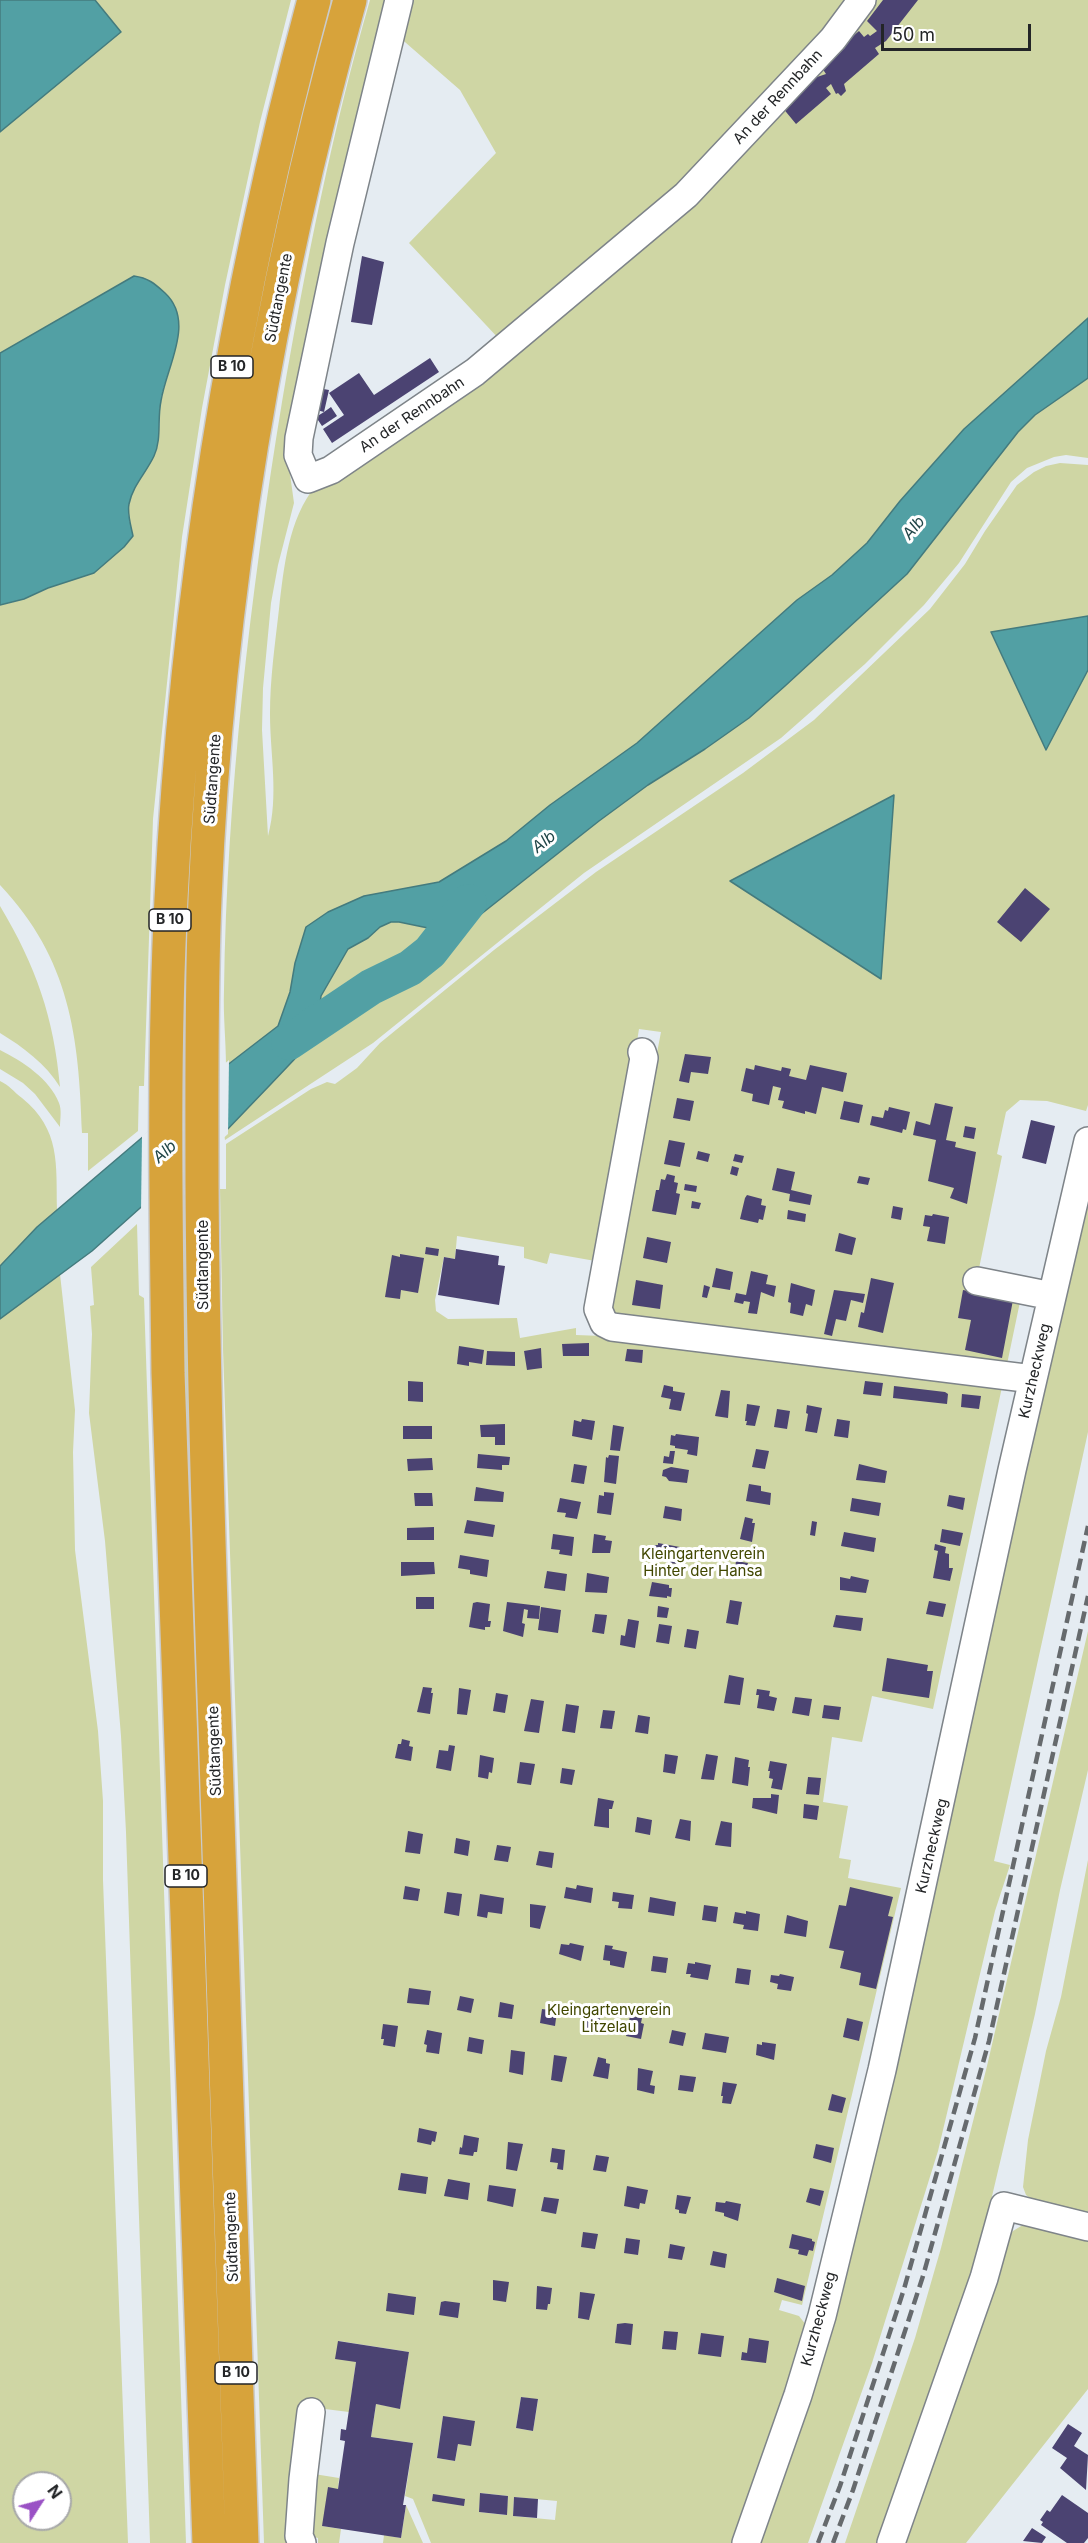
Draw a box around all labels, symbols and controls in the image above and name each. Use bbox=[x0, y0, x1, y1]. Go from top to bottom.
scale bar bbox=[884, 12, 1034, 50]
text: 50 m bbox=[892, 24, 935, 45]
street label: An der Rennbahn bbox=[730, 46, 826, 148]
street label: Südtangente bbox=[262, 252, 296, 344]
road number: B 10 bbox=[211, 356, 253, 378]
street label: An der Rennbahn bbox=[356, 373, 468, 457]
water label: Alb bbox=[899, 512, 929, 544]
street label: Südtangente bbox=[201, 733, 225, 825]
water label: Alb bbox=[528, 827, 560, 857]
road number: B 10 bbox=[149, 909, 191, 931]
water label: Alb bbox=[149, 1137, 181, 1167]
street label: Südtangente bbox=[194, 1220, 212, 1310]
street label: Kurzheckweg bbox=[1015, 1322, 1055, 1420]
park label: Kleingartenverein Hinter der Hansa bbox=[641, 1545, 765, 1580]
street label: Südtangente bbox=[204, 1705, 226, 1797]
street label: Kurzheckweg bbox=[912, 1797, 952, 1895]
road number: B 10 bbox=[165, 1865, 207, 1887]
park label: Kleingartenverein Litzelau bbox=[547, 2001, 671, 2036]
street label: Südtangente bbox=[221, 2191, 243, 2283]
street label: Kurzheckweg bbox=[798, 2270, 840, 2368]
road number: B 10 bbox=[215, 2362, 257, 2384]
north arrow bbox=[12, 2471, 72, 2531]
text: N bbox=[43, 2481, 67, 2502]

